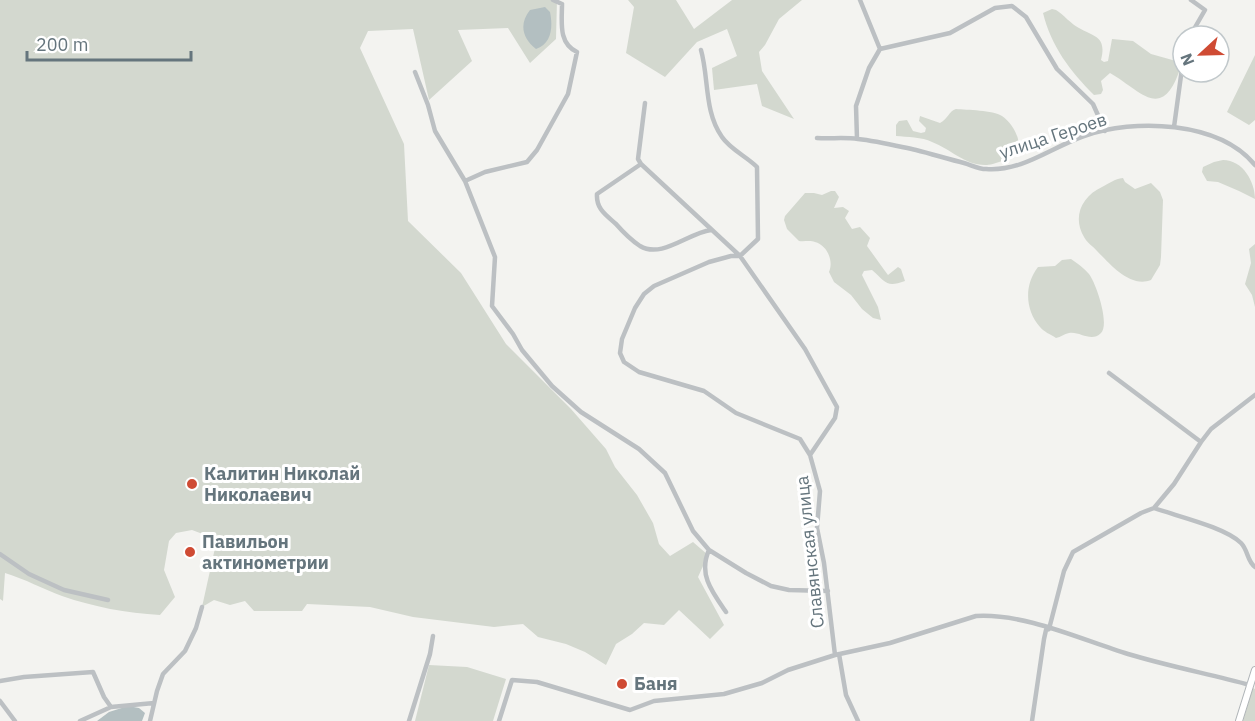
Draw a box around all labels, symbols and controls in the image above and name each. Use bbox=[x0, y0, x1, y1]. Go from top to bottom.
scale bar bbox=[27, 24, 190, 62]
north arrow bbox=[1171, 24, 1231, 84]
text: 200 m bbox=[36, 33, 88, 56]
text: N bbox=[1176, 50, 1199, 69]
street label: улица Героев bbox=[996, 107, 1109, 164]
place label: Калитин Николай Николаевич bbox=[204, 462, 360, 506]
street label: Славянская улица bbox=[790, 474, 829, 629]
marker: Калитин Николай Николаевич bbox=[185, 477, 199, 491]
place label: Павильон актинометрии bbox=[202, 530, 329, 574]
marker: Павильон актинометрии bbox=[183, 545, 197, 559]
place label: Баня bbox=[634, 672, 678, 695]
marker: Баня bbox=[615, 677, 629, 691]

